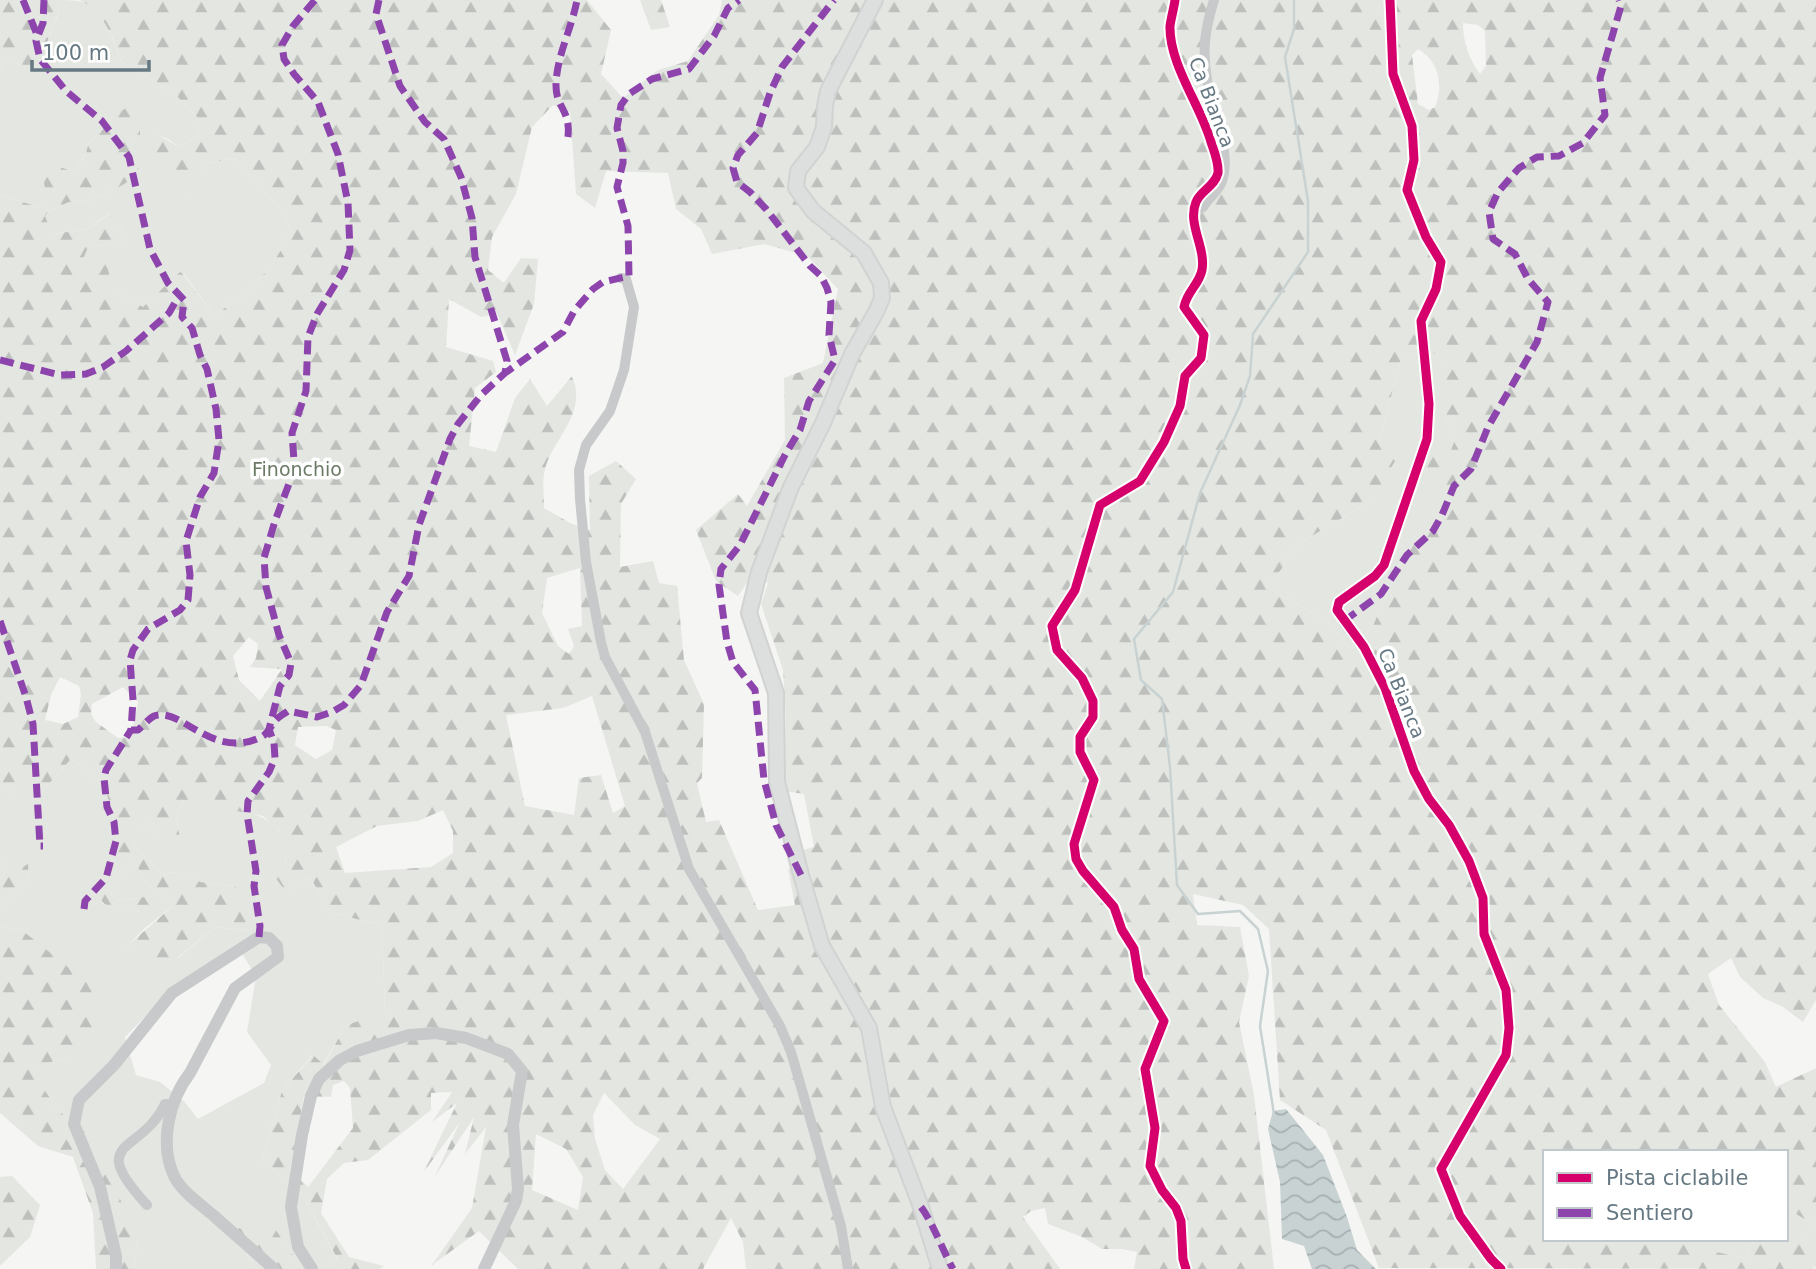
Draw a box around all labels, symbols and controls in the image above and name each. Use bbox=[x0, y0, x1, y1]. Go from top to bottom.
scale bar bbox=[32, 28, 149, 72]
text: 100 m bbox=[42, 41, 109, 65]
street label: Ca Bianca bbox=[1185, 54, 1239, 150]
park label: Finonchio bbox=[252, 458, 342, 480]
street label: Ca Bianca bbox=[1374, 645, 1430, 741]
legend bbox=[1543, 1150, 1788, 1241]
text: Pista ciclabile bbox=[1606, 1166, 1748, 1190]
text: Sentiero bbox=[1606, 1201, 1694, 1225]

